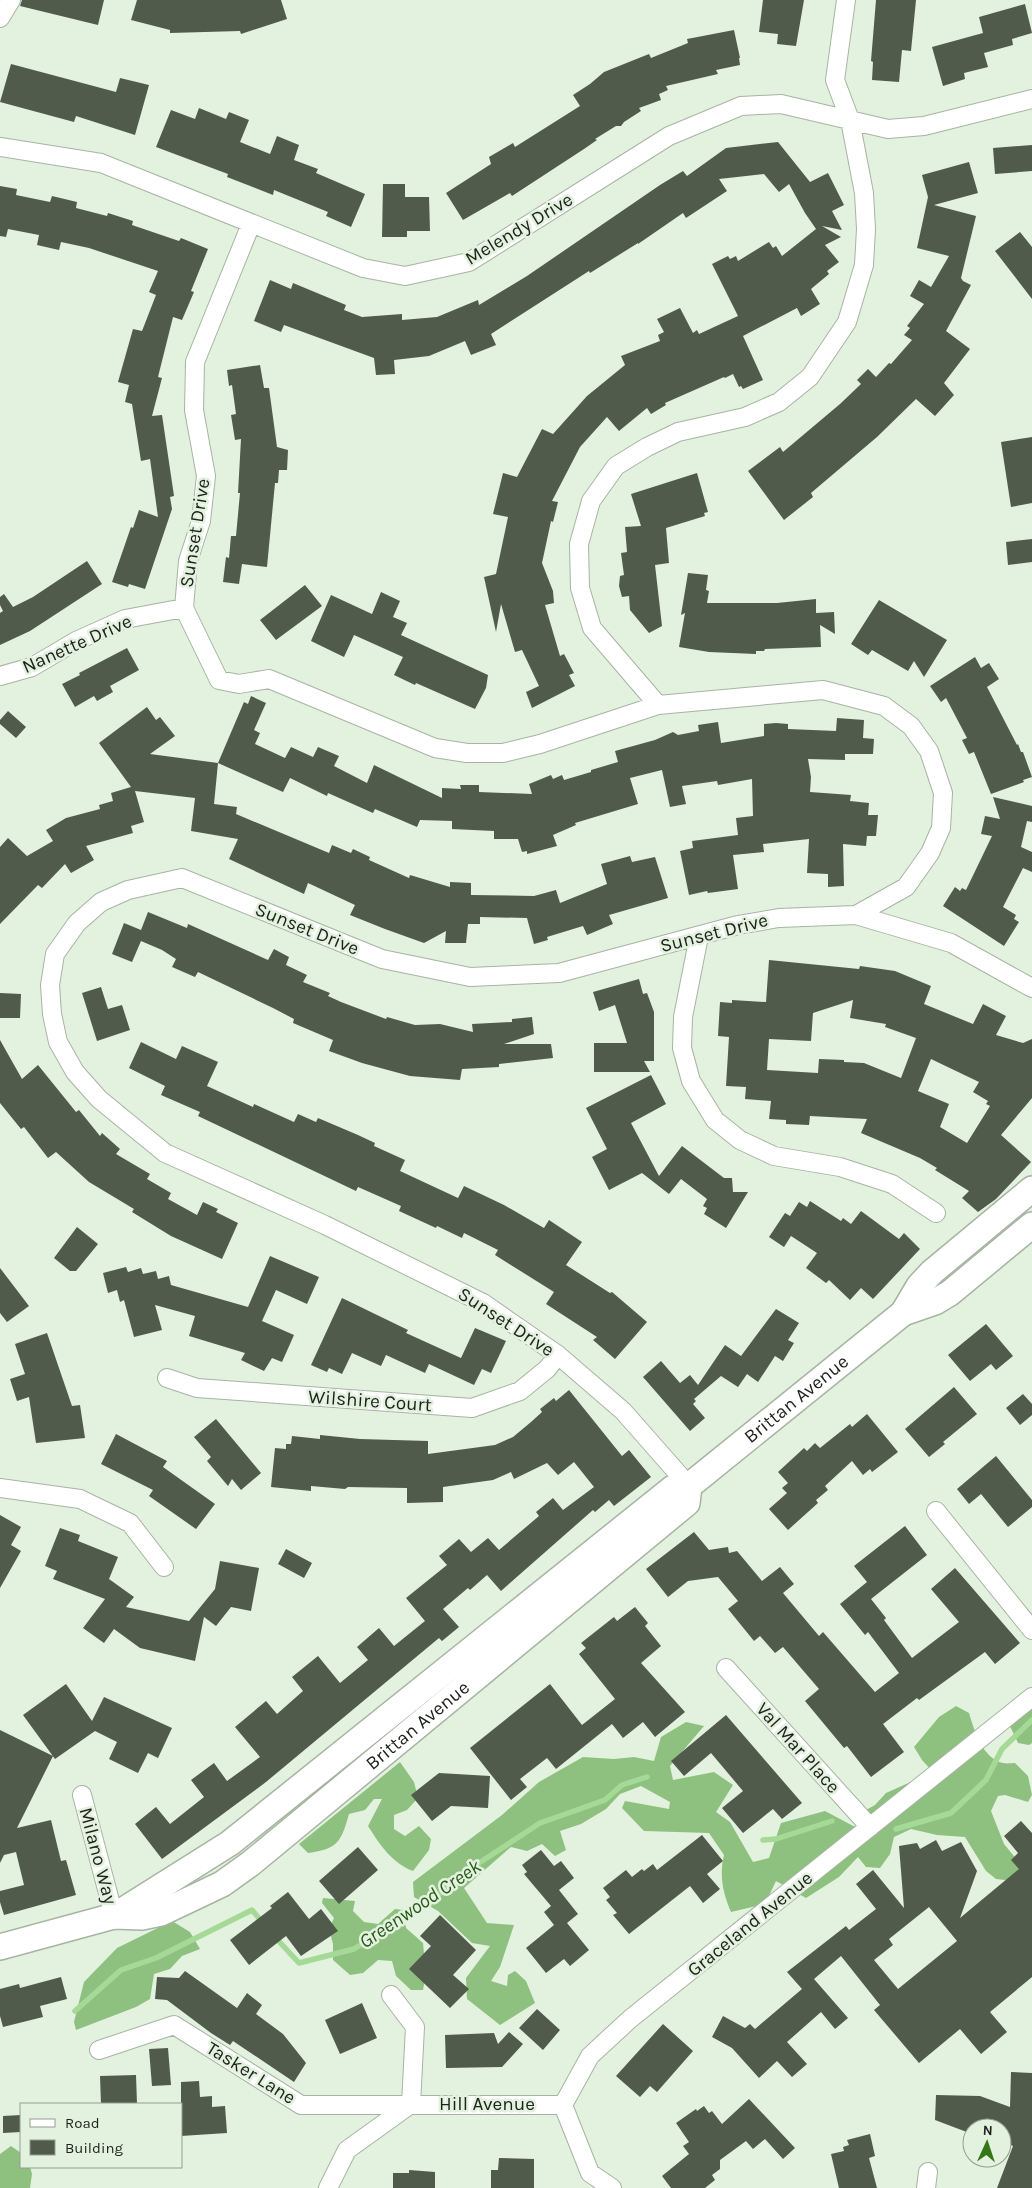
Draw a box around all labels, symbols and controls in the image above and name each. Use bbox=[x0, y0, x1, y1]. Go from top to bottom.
street label: Melendy Drive bbox=[461, 188, 577, 270]
street label: Sunset Drive bbox=[176, 477, 214, 589]
street label: Nanette Drive bbox=[19, 610, 135, 678]
street label: Sunset Drive bbox=[252, 898, 362, 960]
street label: Sunset Drive bbox=[658, 909, 770, 957]
street label: Sunset Drive bbox=[454, 1283, 558, 1361]
street label: Brittan Avenue bbox=[740, 1350, 853, 1448]
street label: Wilshire Court bbox=[307, 1386, 433, 1416]
street label: Brittan Avenue bbox=[361, 1676, 474, 1775]
street label: Val Mar Place bbox=[752, 1698, 844, 1798]
street label: Milano Way bbox=[74, 1805, 122, 1907]
water label: Greenwood Creek bbox=[355, 1854, 486, 1953]
street label: Graceland Avenue bbox=[683, 1867, 817, 1981]
street label: Tasker Lane bbox=[202, 2037, 300, 2109]
street label: Hill Avenue bbox=[439, 2093, 535, 2115]
legend bbox=[20, 2103, 182, 2168]
text: Road bbox=[65, 2114, 100, 2132]
north arrow bbox=[962, 2118, 1012, 2168]
text: N bbox=[982, 2122, 993, 2139]
text: Building bbox=[65, 2139, 123, 2157]

